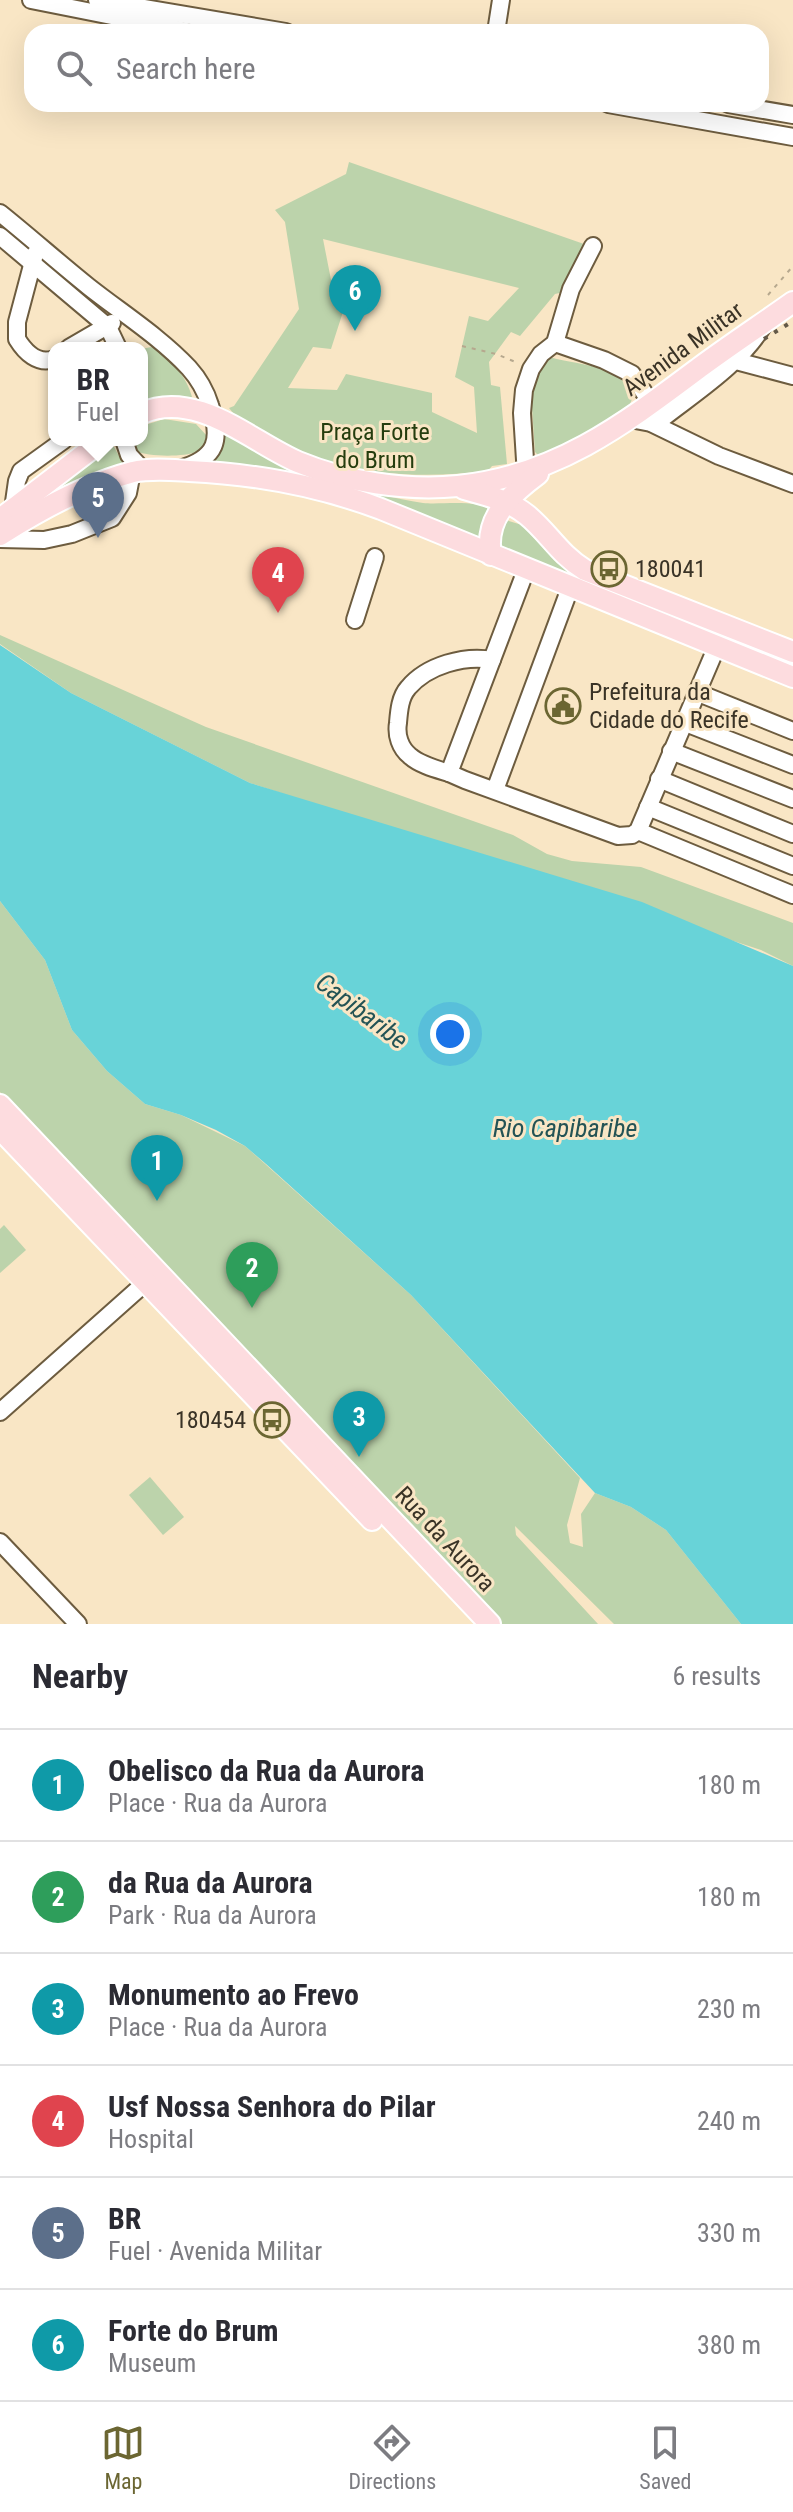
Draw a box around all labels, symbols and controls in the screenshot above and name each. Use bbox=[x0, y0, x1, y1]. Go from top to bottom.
search box bbox=[24, 24, 769, 112]
icon: search bbox=[52, 46, 96, 90]
text: Search here bbox=[116, 51, 256, 86]
pin: 6 bbox=[329, 265, 381, 331]
street label: Avenida Militar bbox=[618, 296, 748, 402]
popup bbox=[48, 342, 148, 446]
text: BR bbox=[77, 362, 110, 397]
text: Fuel bbox=[77, 397, 119, 427]
park label: Praça Forte do Brum bbox=[320, 418, 430, 474]
pin: 5 bbox=[72, 472, 124, 538]
pin: 4 bbox=[252, 547, 304, 613]
bus stop icon: 180041 bbox=[590, 550, 628, 588]
place label: 180041 bbox=[635, 555, 706, 583]
place label: Prefeitura da Cidade do Recife bbox=[589, 678, 749, 734]
public building icon: Prefeitura da Cidade do Recife bbox=[544, 687, 582, 725]
water label: Capibaribe bbox=[310, 967, 414, 1055]
your location bbox=[430, 1014, 470, 1054]
water label: Rio Capibaribe bbox=[493, 1113, 637, 1143]
pin: 1 bbox=[131, 1135, 183, 1201]
pin: 2 bbox=[226, 1242, 278, 1308]
pin: 3 bbox=[333, 1391, 385, 1457]
bus stop icon: 180454 bbox=[253, 1401, 291, 1439]
place label: 180454 bbox=[175, 1406, 246, 1434]
street label: Rua da Aurora bbox=[389, 1481, 501, 1597]
text: Nearby bbox=[32, 1656, 128, 1696]
text: 6 results bbox=[672, 1661, 761, 1691]
text: Obelisco da Rua da Aurora bbox=[108, 1753, 424, 1788]
text: 1 bbox=[51, 1770, 65, 1800]
text: 180 m bbox=[697, 1770, 761, 1800]
text: Place · Rua da Aurora bbox=[108, 1788, 327, 1818]
text: da Rua da Aurora bbox=[108, 1865, 313, 1900]
text: 2 bbox=[51, 1882, 65, 1912]
text: 180 m bbox=[697, 1882, 761, 1912]
text: Park · Rua da Aurora bbox=[108, 1900, 317, 1930]
text: Monumento ao Frevo bbox=[108, 1977, 359, 2012]
text: 3 bbox=[51, 1994, 65, 2024]
text: 230 m bbox=[697, 1994, 761, 2024]
text: Place · Rua da Aurora bbox=[108, 2012, 327, 2042]
text: Usf Nossa Senhora do Pilar bbox=[108, 2089, 436, 2124]
text: 4 bbox=[51, 2106, 65, 2136]
text: 240 m bbox=[697, 2106, 761, 2136]
text: Hospital bbox=[108, 2124, 194, 2154]
text: BR bbox=[108, 2201, 141, 2236]
text: 5 bbox=[51, 2218, 65, 2248]
text: 330 m bbox=[697, 2218, 761, 2248]
text: Fuel · Avenida Militar bbox=[108, 2236, 322, 2266]
text: Forte do Brum bbox=[108, 2313, 279, 2348]
text: 6 bbox=[51, 2330, 65, 2360]
text: 380 m bbox=[697, 2330, 761, 2360]
text: Museum bbox=[108, 2348, 196, 2378]
tab: Map bbox=[101, 2421, 145, 2494]
tab: Directions bbox=[348, 2421, 436, 2494]
tab: Saved bbox=[639, 2421, 692, 2494]

